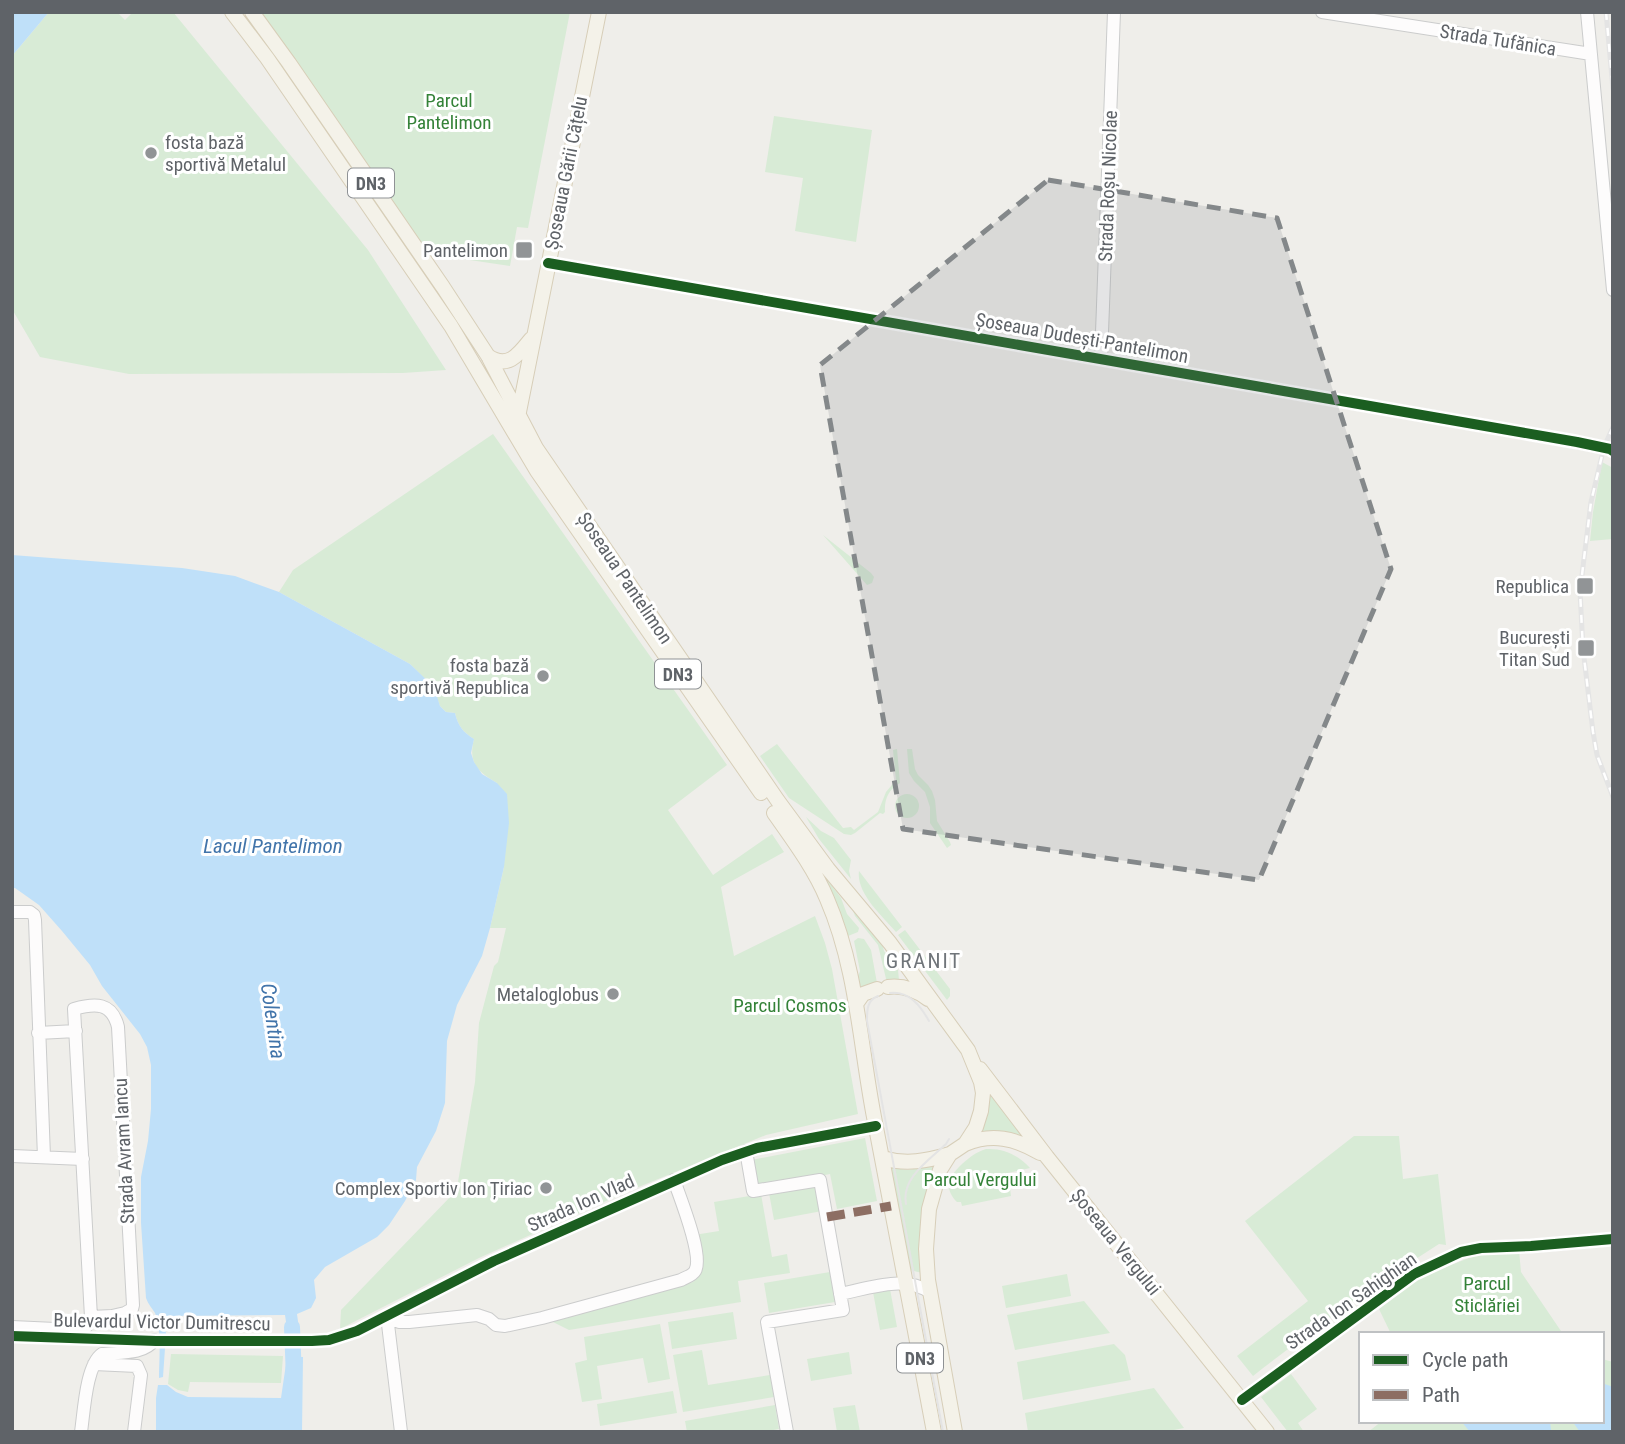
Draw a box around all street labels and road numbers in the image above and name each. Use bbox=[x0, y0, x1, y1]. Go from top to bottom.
street label: Strada Tufănica bbox=[1438, 19, 1558, 61]
street label: Șoseaua Gării Cățelu bbox=[540, 94, 592, 252]
street label: Strada Roșu Nicolae bbox=[1094, 110, 1122, 262]
road number: DN3 bbox=[348, 168, 394, 198]
street label: Șoseaua Dudești-Pantelimon bbox=[974, 308, 1190, 368]
street label: Șoseaua Pantelimon bbox=[572, 508, 678, 648]
road number: DN3 bbox=[655, 660, 701, 688]
street label: Strada Avram Iancu bbox=[109, 1078, 139, 1224]
street label: Strada Ion Vlad bbox=[524, 1169, 638, 1237]
street label: Șoseaua Vergului bbox=[1066, 1184, 1166, 1300]
street label: Strada Ion Sahighian bbox=[1281, 1247, 1421, 1355]
street label: Bulevardul Victor Dumitrescu bbox=[53, 1309, 271, 1335]
road number: DN3 bbox=[897, 1344, 943, 1372]

